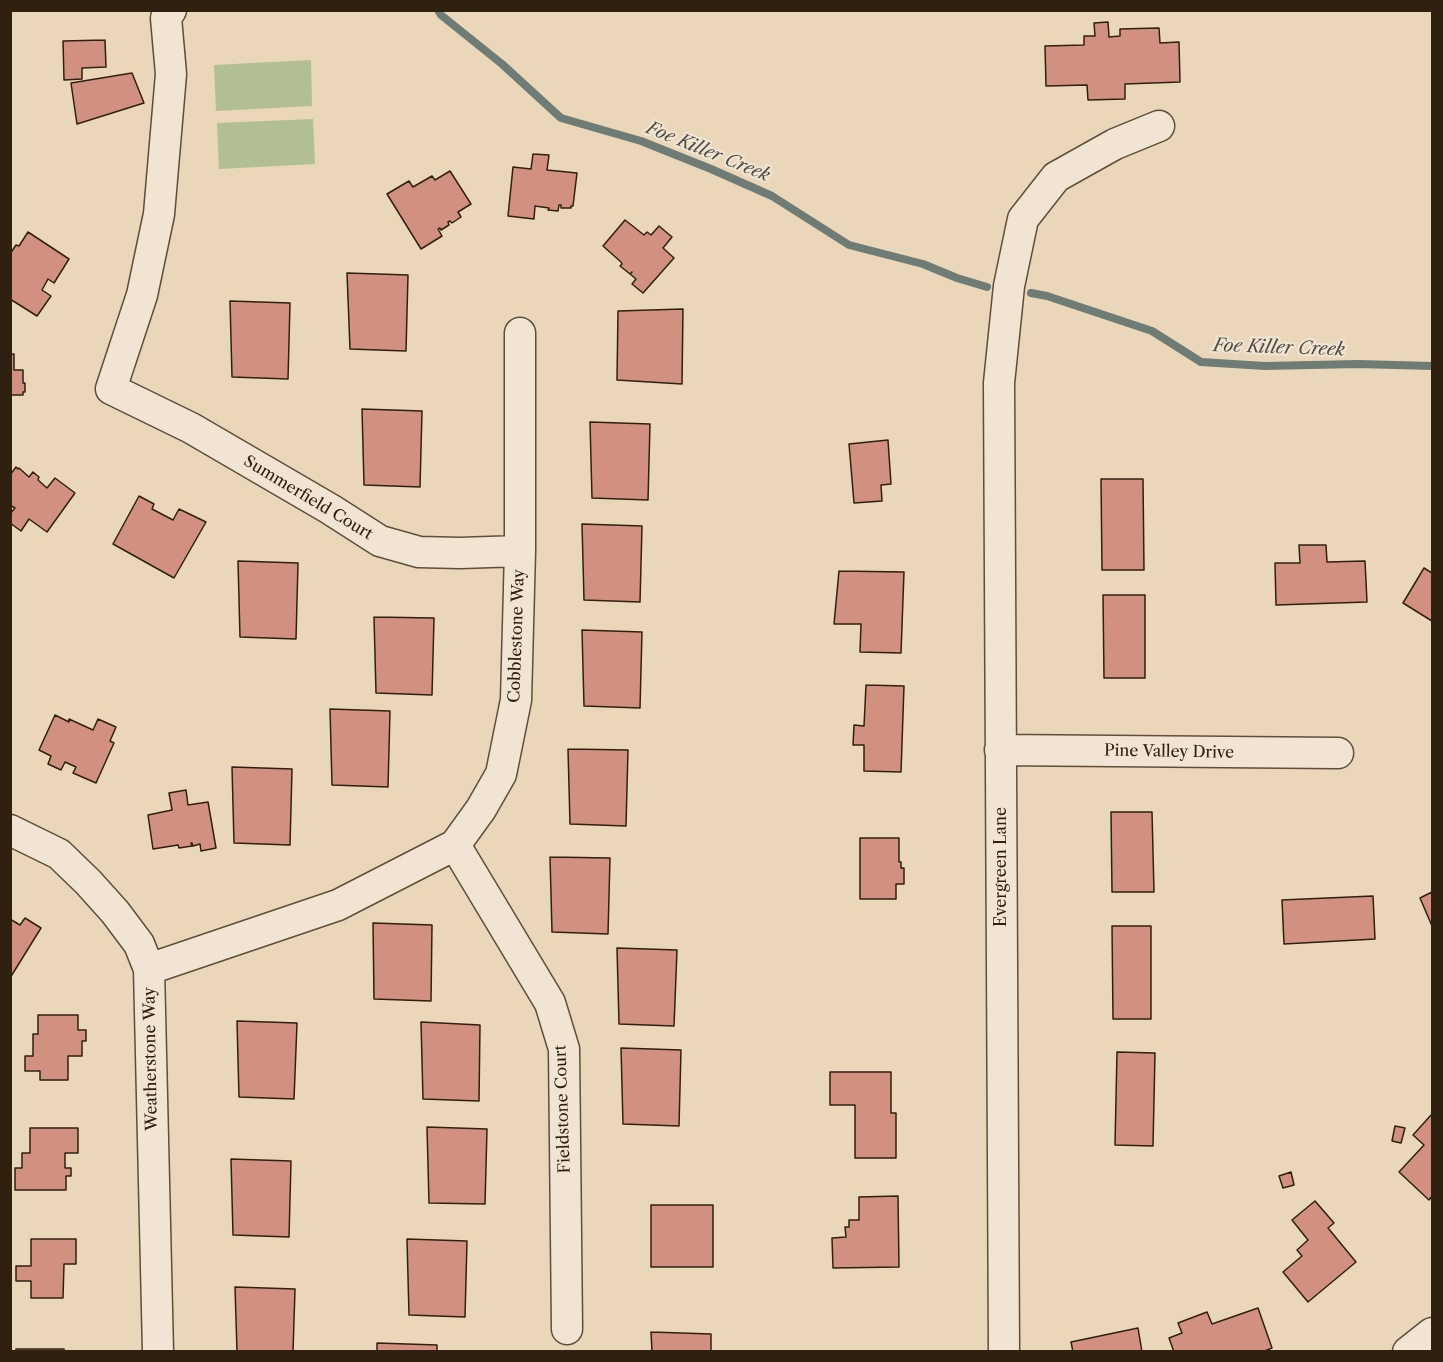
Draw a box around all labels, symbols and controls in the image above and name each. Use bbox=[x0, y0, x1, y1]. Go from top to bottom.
water label: Foe Killer Creek bbox=[643, 117, 773, 187]
water label: Foe Killer Creek bbox=[1213, 335, 1345, 361]
street label: Summerfield Court bbox=[240, 452, 376, 544]
street label: Cobblestone Way bbox=[505, 569, 529, 703]
street label: Pine Valley Drive bbox=[1104, 741, 1234, 763]
street label: Evergreen Lane bbox=[991, 807, 1011, 927]
street label: Weatherstone Way bbox=[140, 987, 162, 1131]
street label: Fieldstone Court bbox=[551, 1044, 575, 1174]

